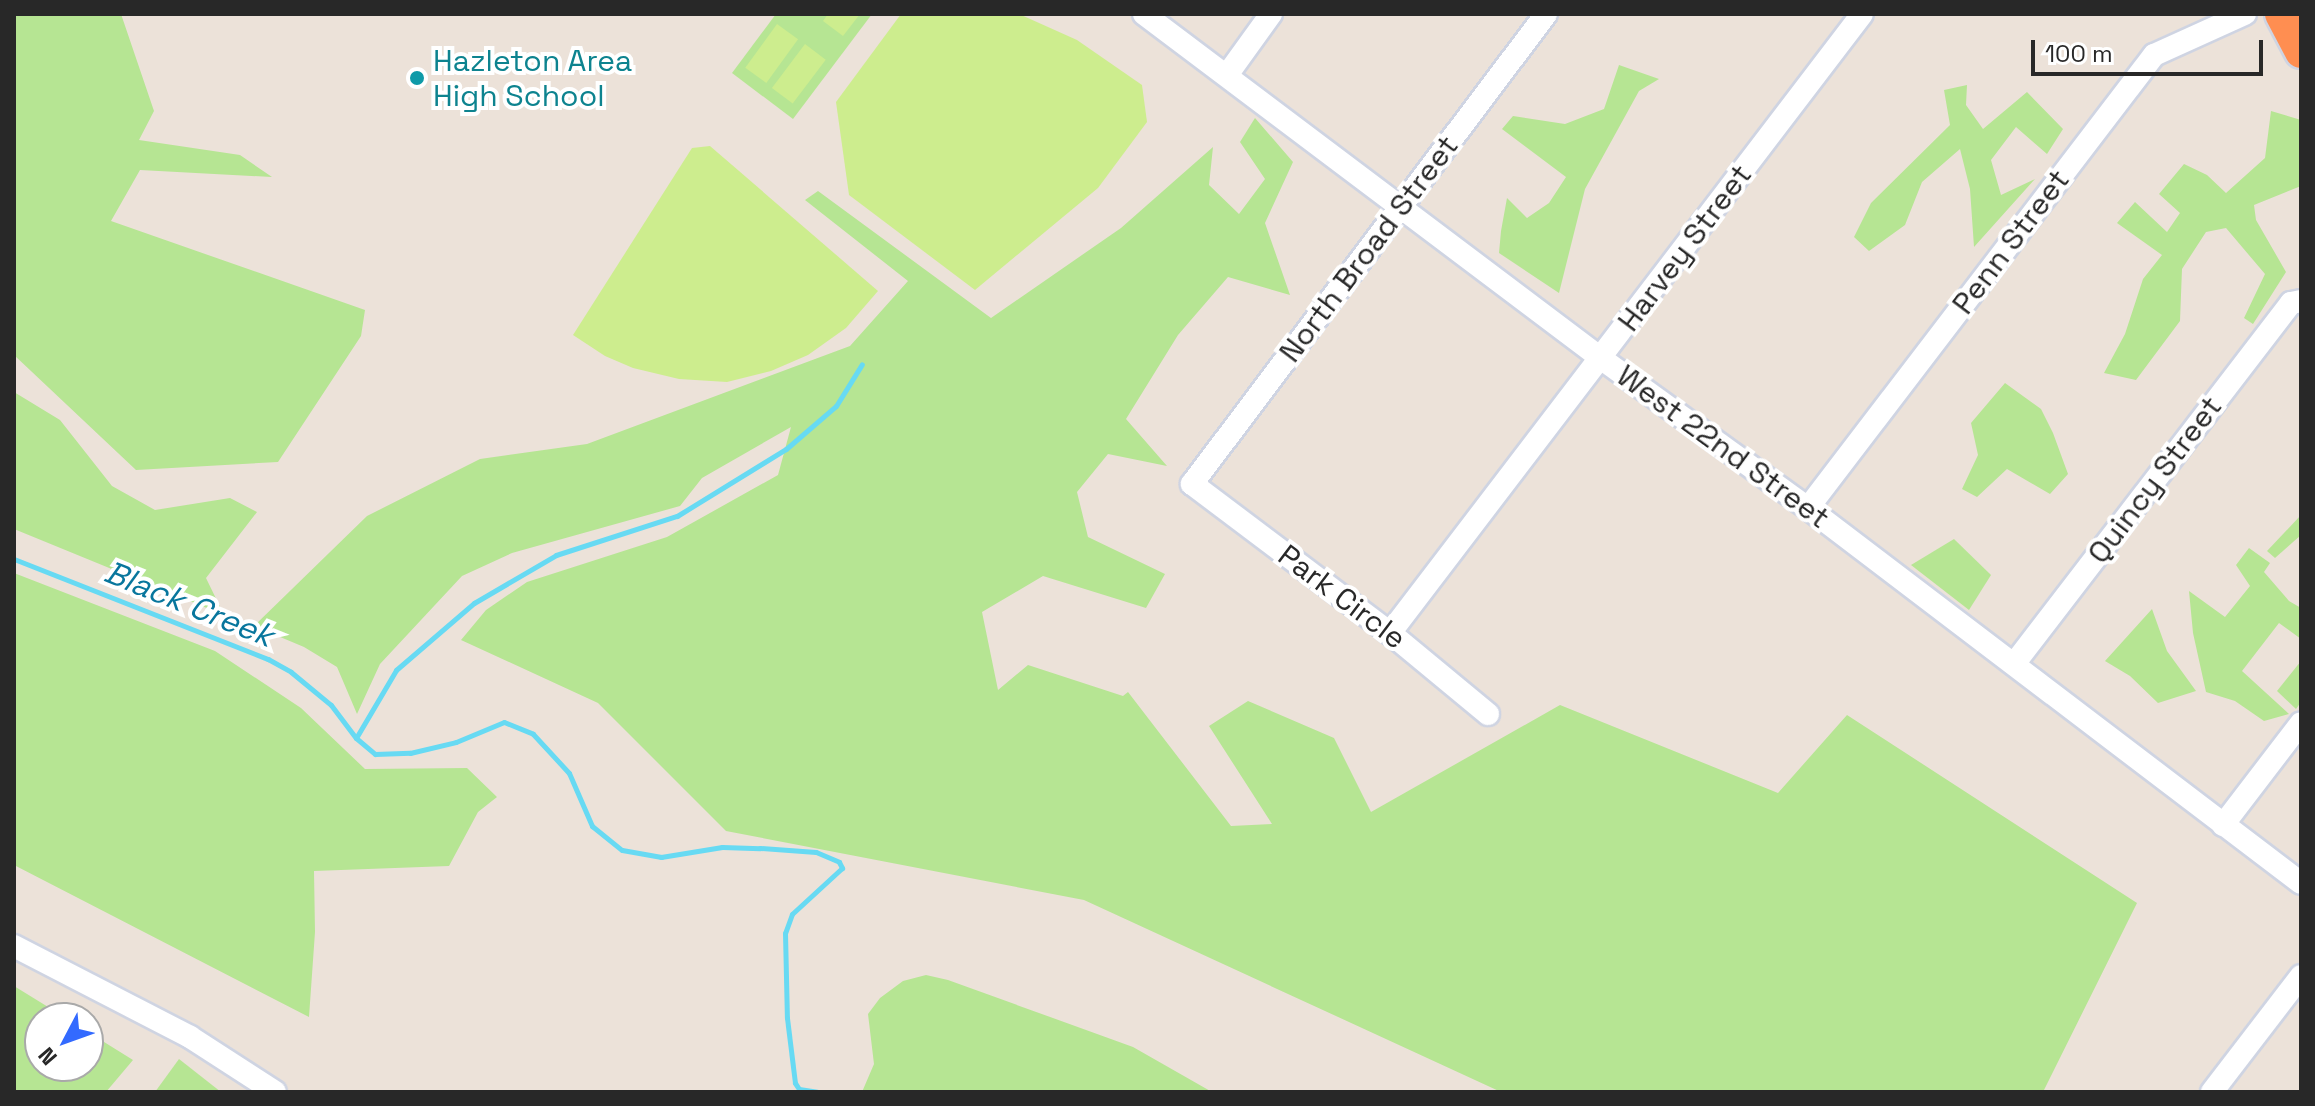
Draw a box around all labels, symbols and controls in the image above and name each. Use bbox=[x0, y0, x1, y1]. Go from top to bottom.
scale bar bbox=[2035, 24, 2267, 74]
text: 100 m bbox=[2045, 38, 2113, 69]
place label: Hazleton Area High School bbox=[433, 43, 633, 114]
marker: Hazleton Area High School bbox=[408, 69, 426, 87]
street label: North Broad Street bbox=[1272, 129, 1466, 369]
street label: Harvey Street bbox=[1611, 158, 1759, 338]
street label: Penn Street bbox=[1945, 163, 2077, 321]
street label: West 22nd Street bbox=[1610, 358, 1836, 536]
street label: Quincy Street bbox=[2080, 389, 2230, 571]
street label: Park Circle bbox=[1271, 537, 1413, 657]
water label: Black Creek bbox=[99, 553, 279, 655]
north arrow bbox=[24, 1002, 104, 1082]
text: N bbox=[32, 1042, 63, 1071]

